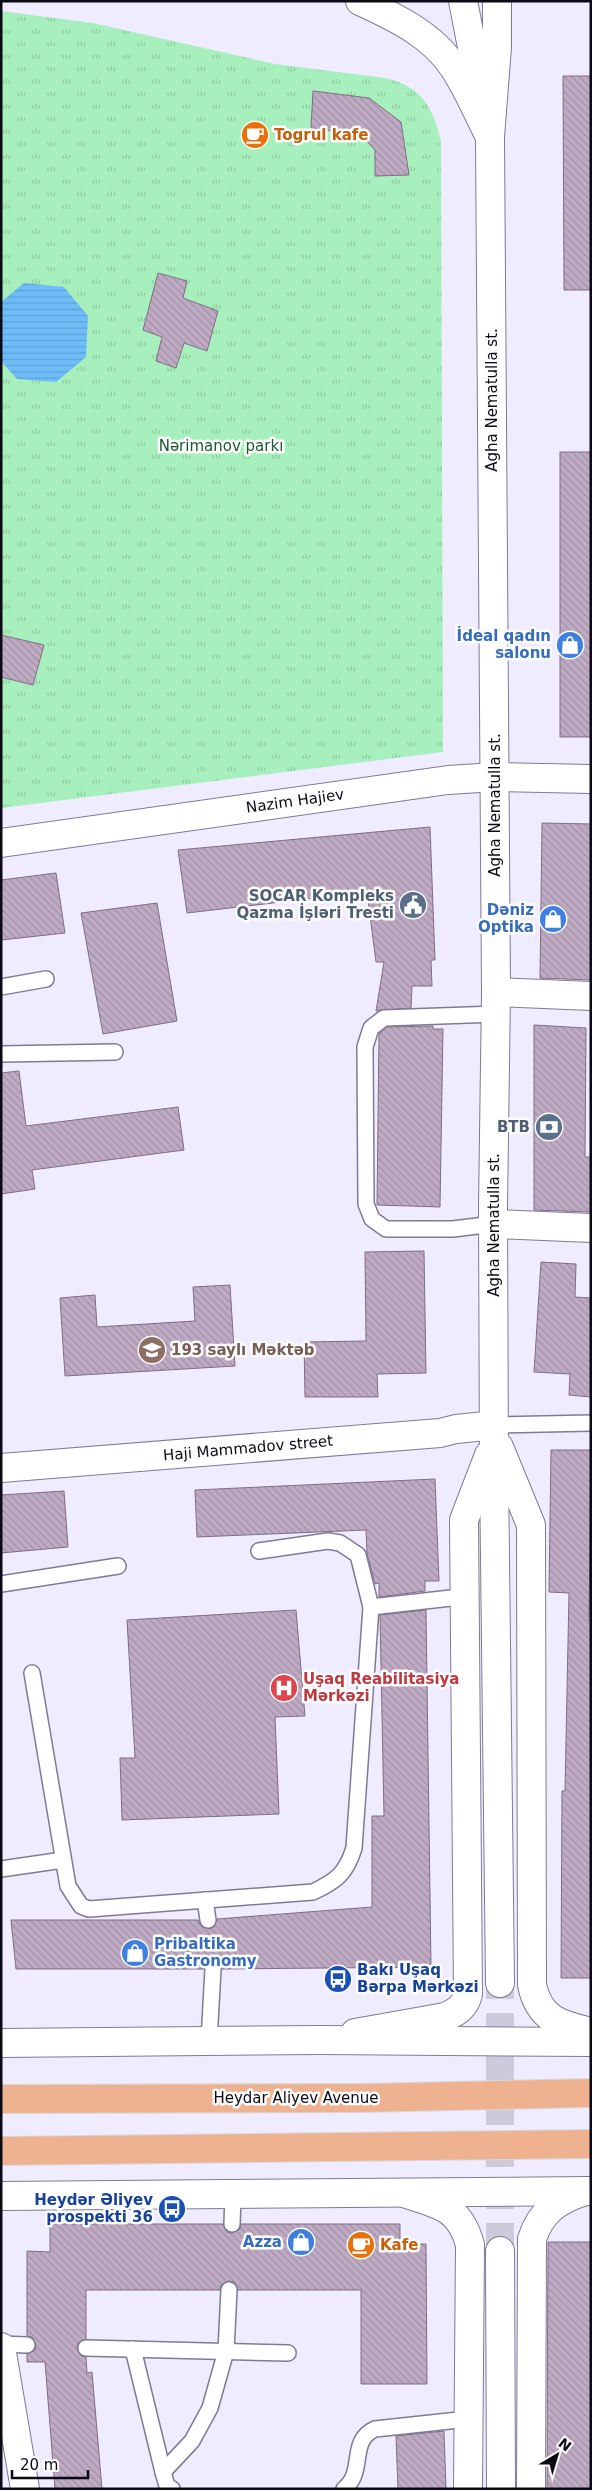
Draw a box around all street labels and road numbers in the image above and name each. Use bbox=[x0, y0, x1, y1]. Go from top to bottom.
street label: Agha Nematulla st. bbox=[483, 328, 501, 472]
street label: Agha Nematulla st. bbox=[486, 733, 504, 877]
street label: Nazim Hajiev bbox=[245, 785, 345, 817]
street label: Agha Nematulla st. bbox=[485, 1153, 503, 1297]
street label: Haji Mammadov street bbox=[162, 1432, 334, 1464]
street label: Heydar Aliyev Avenue bbox=[213, 2089, 379, 2107]

